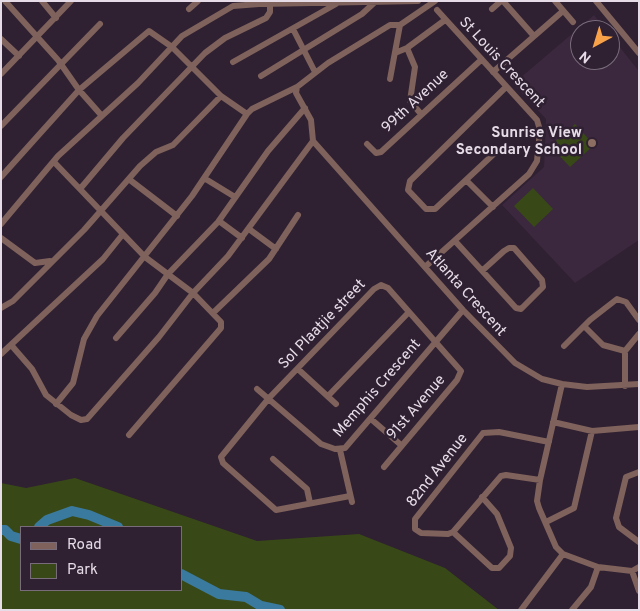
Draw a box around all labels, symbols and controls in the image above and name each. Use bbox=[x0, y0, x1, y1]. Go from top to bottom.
street label: St Louis Crescent bbox=[454, 14, 548, 112]
north arrow bbox=[570, 20, 620, 70]
text: N bbox=[577, 46, 595, 66]
street label: 99th Avenue bbox=[379, 66, 453, 138]
place label: Sunrise View Secondary School bbox=[456, 125, 582, 160]
marker: Sunrise View Secondary School bbox=[586, 137, 598, 149]
street label: Atlanta Crescent bbox=[421, 245, 509, 341]
street label: Sol Plaatjie street bbox=[276, 276, 370, 374]
street label: Memphis Crescent bbox=[330, 336, 426, 442]
street label: 91st Avenue bbox=[384, 372, 450, 444]
street label: 82nd Avenue bbox=[404, 430, 472, 512]
legend bbox=[20, 526, 182, 591]
text: Road bbox=[67, 536, 102, 555]
text: Park bbox=[67, 561, 98, 580]

